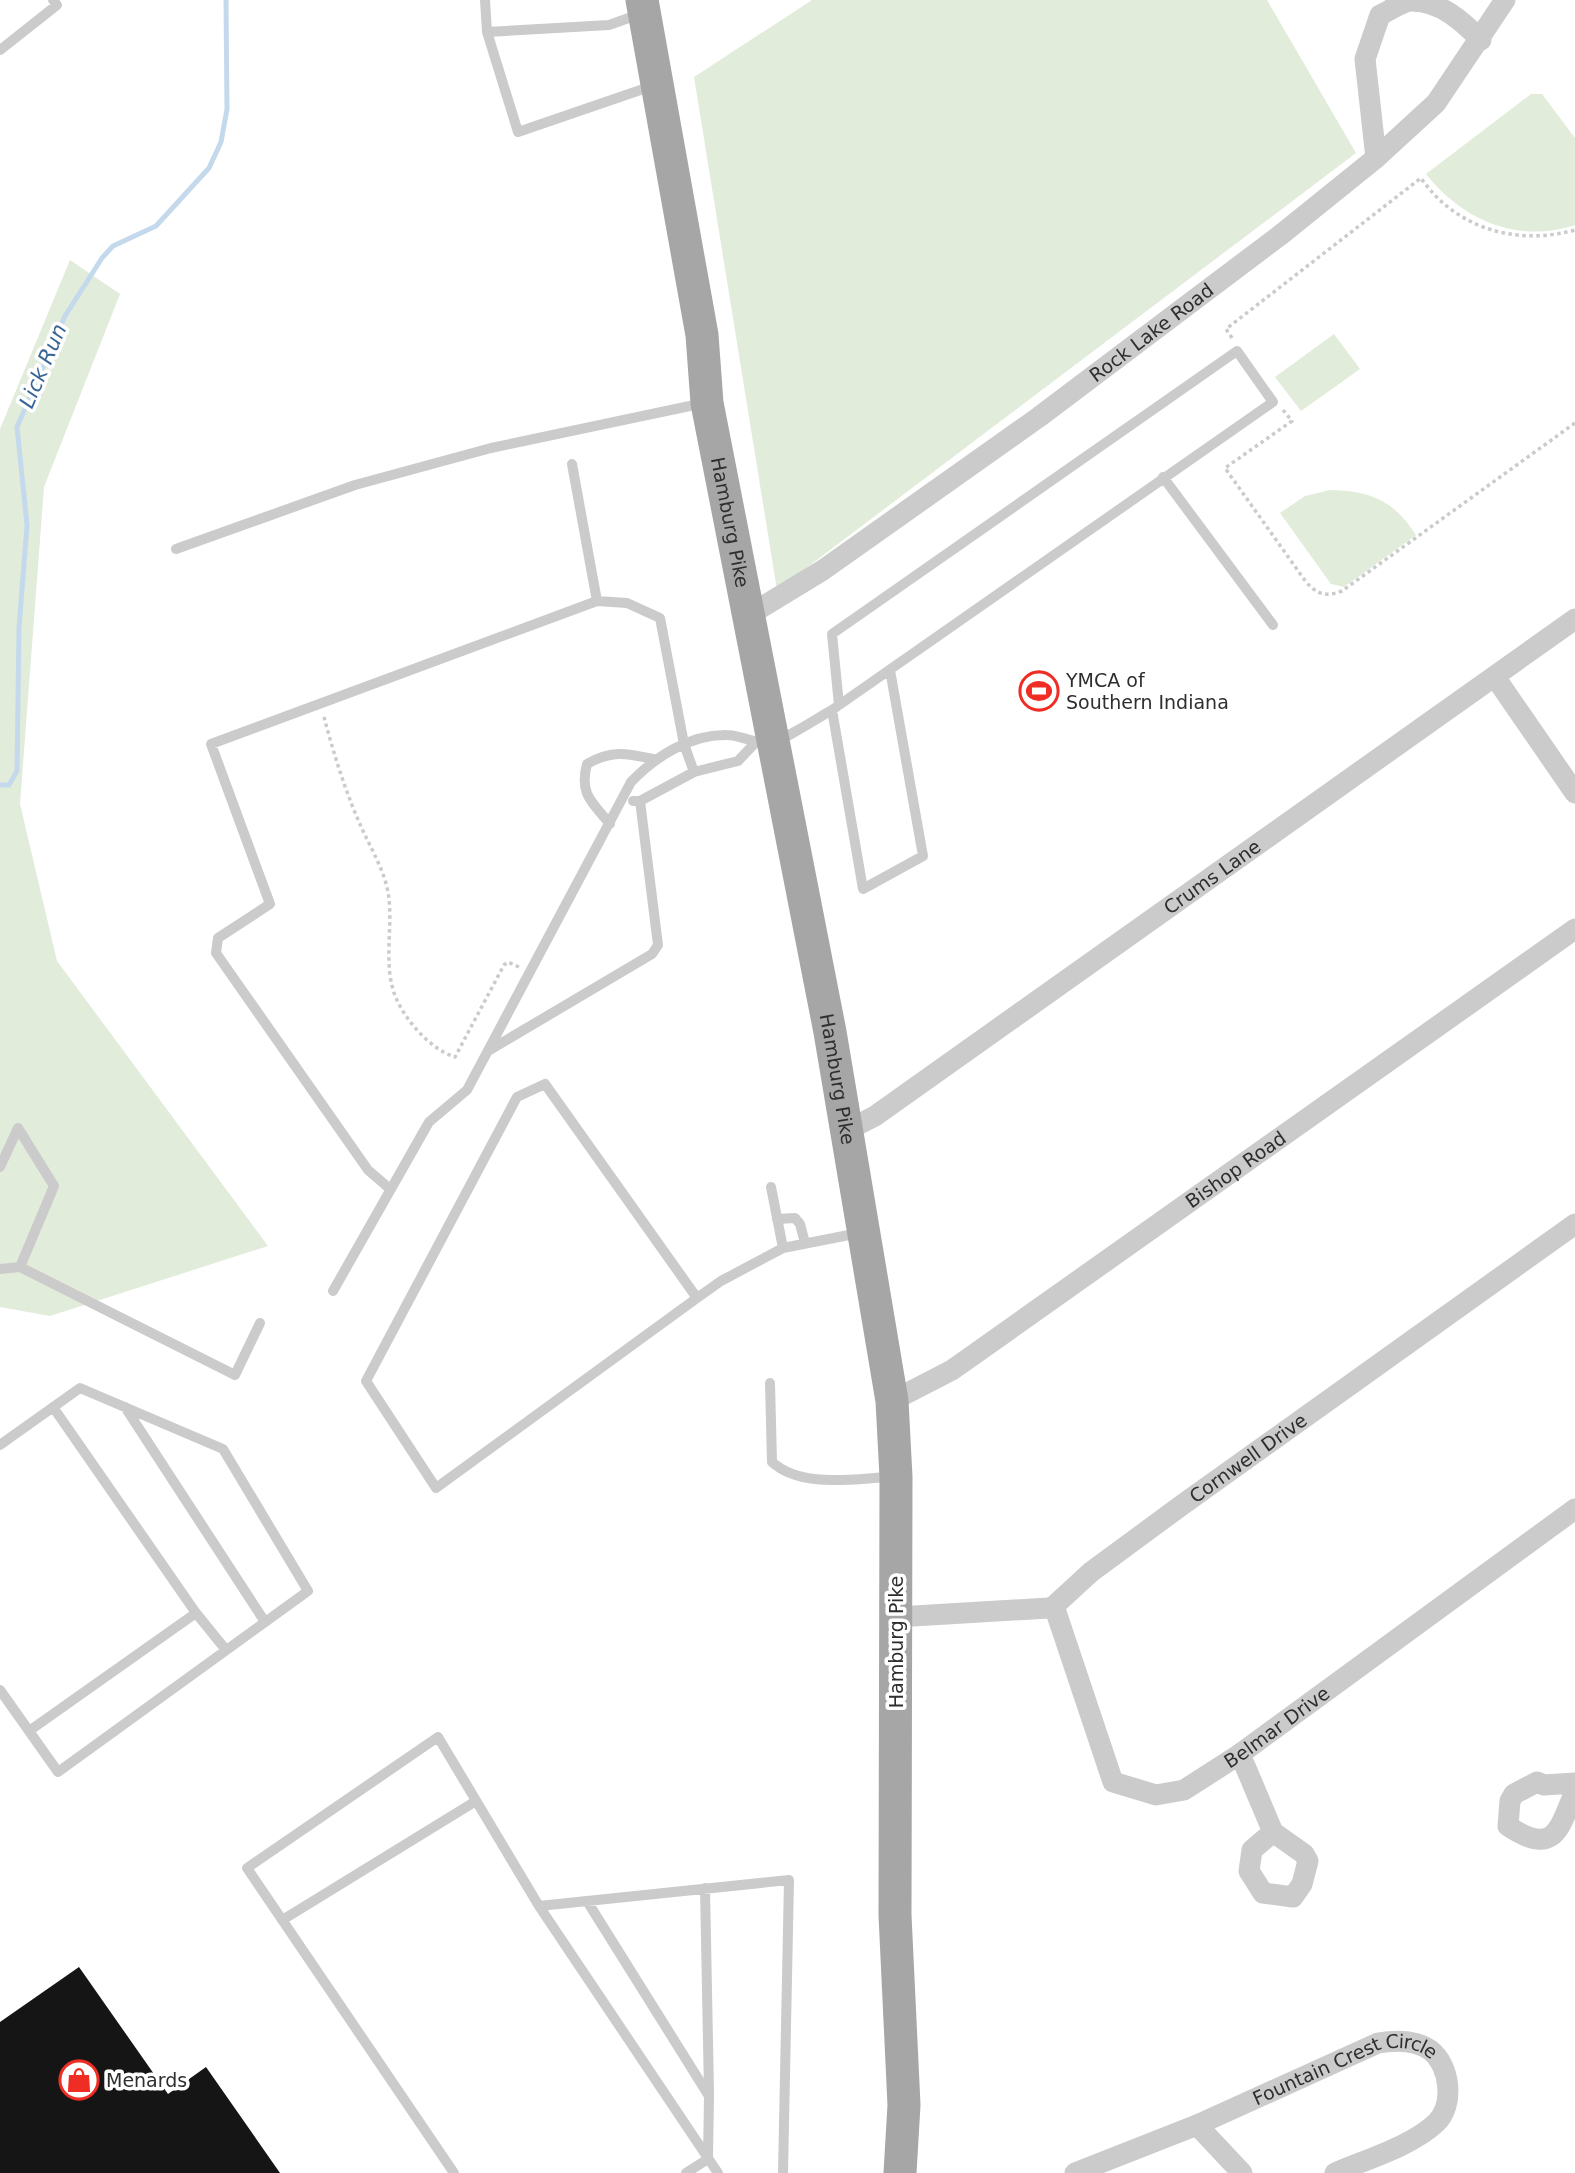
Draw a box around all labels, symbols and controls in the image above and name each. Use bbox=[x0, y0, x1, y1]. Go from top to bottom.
street label: Rock Lake Road bbox=[1085, 278, 1218, 386]
water label: Lick Run bbox=[15, 320, 71, 412]
street label: Hamburg Pike bbox=[707, 455, 754, 589]
place label: YMCA of Southern Indiana bbox=[1065, 669, 1229, 713]
sports icon: YMCA of Southern Indiana bbox=[1018, 670, 1060, 712]
street label: Crums Lane bbox=[1159, 835, 1265, 919]
street label: Hamburg Pike bbox=[816, 1012, 860, 1146]
street label: Bishop Road bbox=[1181, 1126, 1290, 1212]
street label: Cornwell Drive bbox=[1185, 1408, 1311, 1507]
street label: Hamburg Pike bbox=[885, 1576, 907, 1708]
street label: Belmar Drive bbox=[1220, 1681, 1334, 1772]
street label: Fountain Crest Circle bbox=[1249, 2030, 1442, 2109]
shop icon: Menards bbox=[58, 2059, 100, 2101]
place label: Menards bbox=[106, 2069, 187, 2091]

